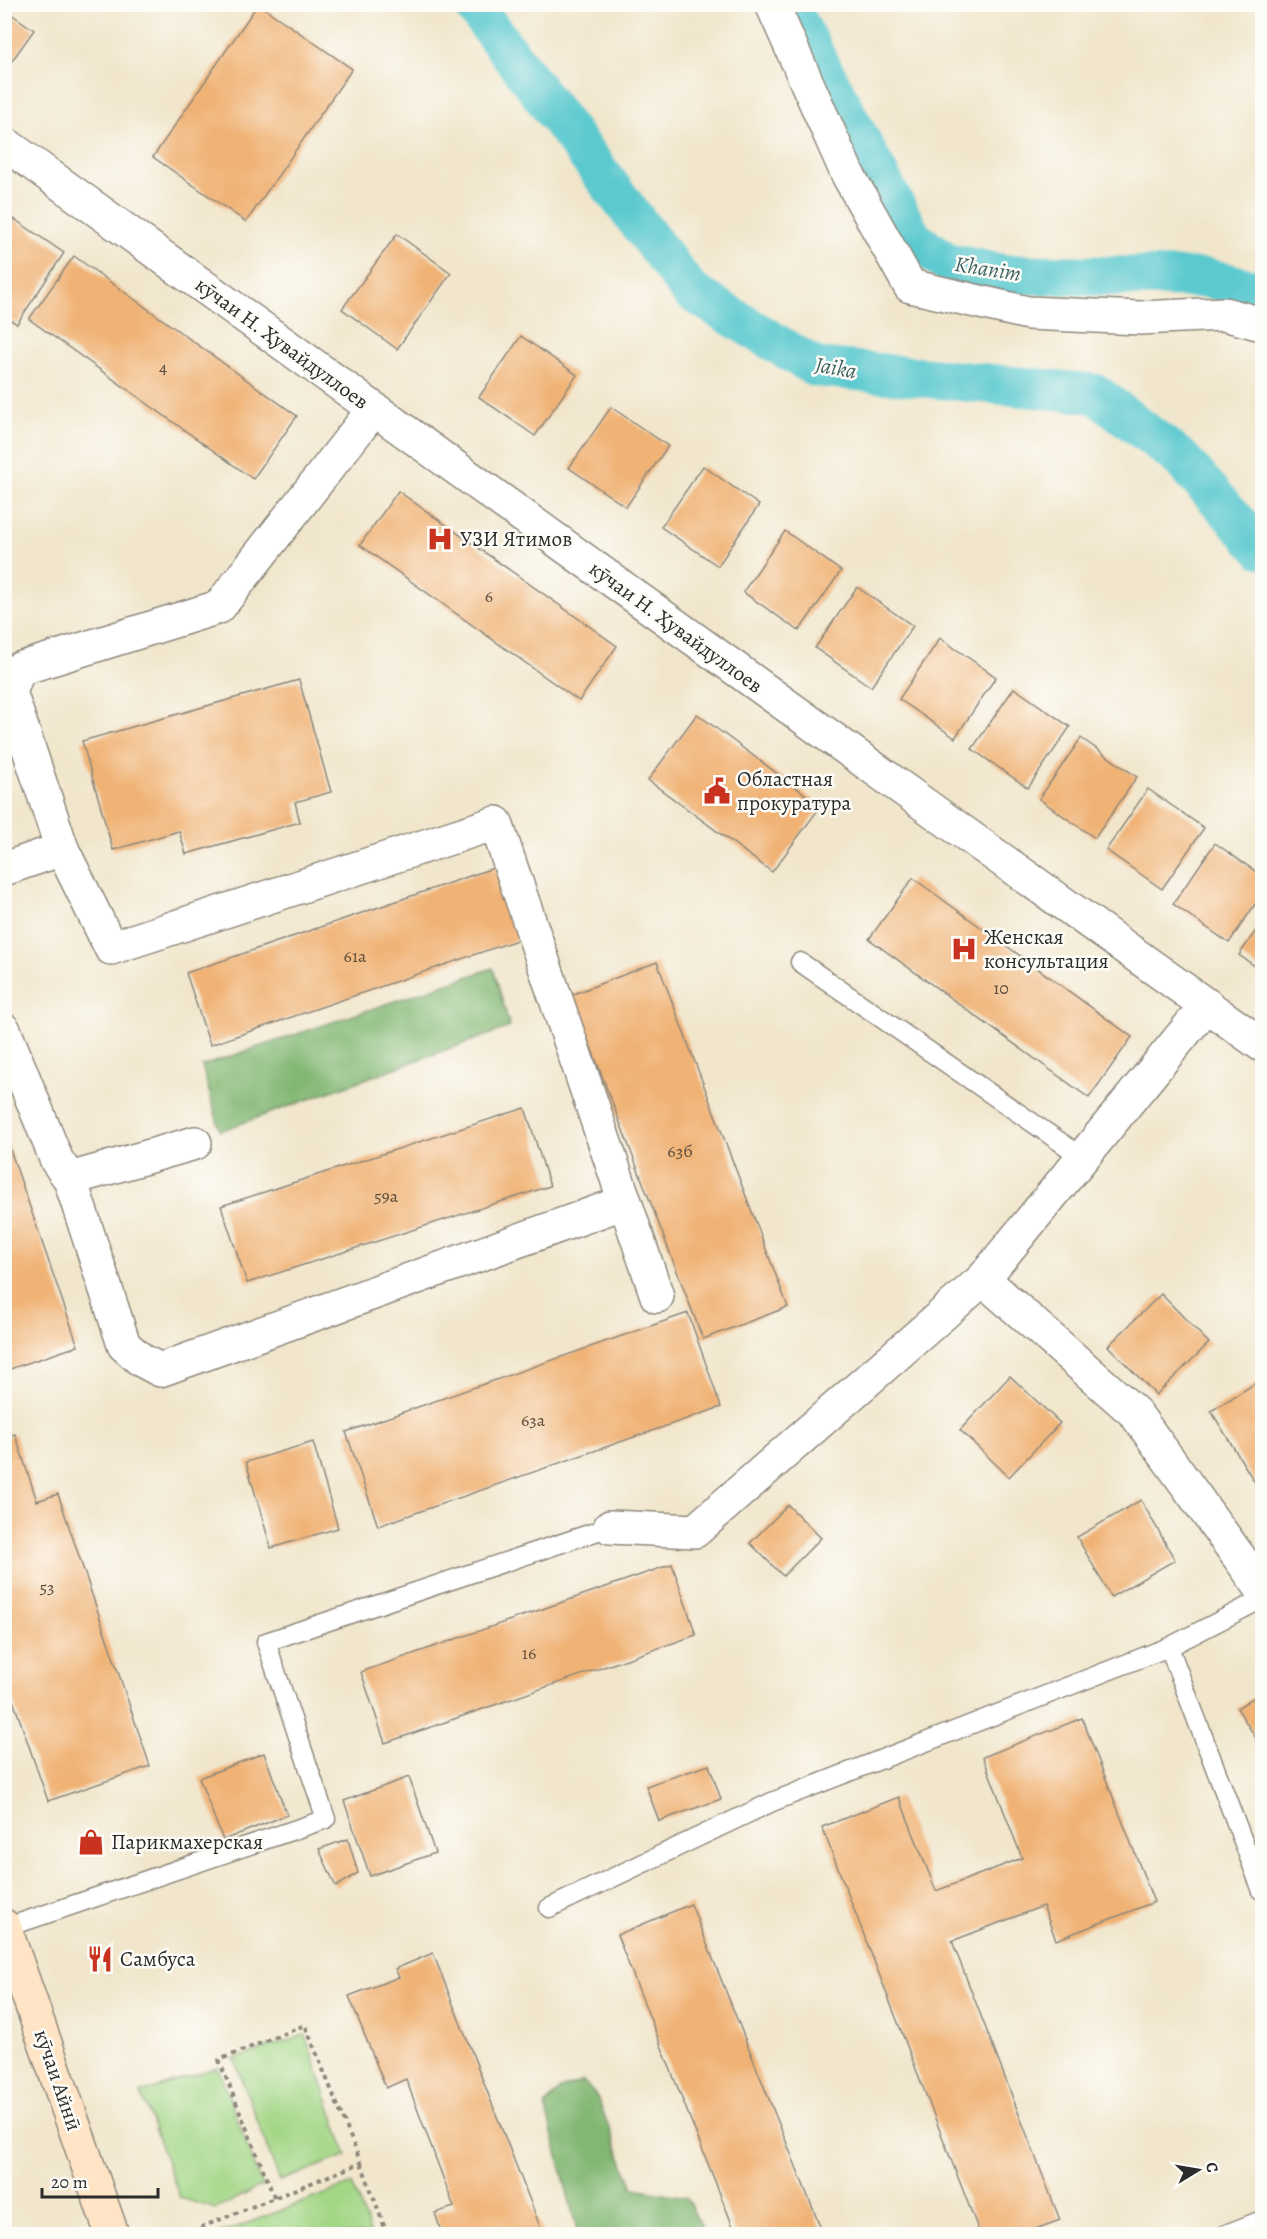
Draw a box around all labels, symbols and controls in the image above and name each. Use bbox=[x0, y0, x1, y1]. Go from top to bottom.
water label: Khanim bbox=[952, 249, 1023, 289]
street label: кӯчаи Н. Ҳувайдуллоев bbox=[190, 270, 374, 416]
water label: Jaika bbox=[812, 349, 859, 386]
house number: 4 bbox=[159, 355, 167, 379]
hospital icon: УЗИ Ятимов bbox=[425, 524, 455, 554]
place label: УЗИ Ятимов bbox=[460, 525, 572, 553]
street label: кӯчаи Н. Ҳувайдуллоев bbox=[584, 554, 768, 700]
house number: 6 bbox=[485, 584, 493, 608]
place label: Областная прокуратура bbox=[737, 765, 852, 817]
public building icon: Областная прокуратура bbox=[702, 776, 732, 806]
place label: Женская консультация bbox=[984, 923, 1109, 975]
hospital icon: Женская консультация bbox=[949, 934, 979, 964]
house number: 61а bbox=[344, 944, 367, 968]
house number: 10 bbox=[993, 976, 1009, 1000]
house number: 63б bbox=[667, 1139, 693, 1163]
house number: 59а bbox=[374, 1184, 399, 1208]
house number: 63а bbox=[521, 1408, 546, 1432]
house number: 53 bbox=[39, 1575, 55, 1599]
house number: 16 bbox=[522, 1641, 536, 1665]
shop icon: Парикмахерская bbox=[76, 1827, 106, 1857]
place label: Парикмахерская bbox=[111, 1828, 263, 1856]
restaurant icon: Самбуса bbox=[85, 1944, 115, 1974]
place label: Самбуса bbox=[120, 1945, 196, 1973]
street label: кӯчаи Айнӣ bbox=[28, 2026, 88, 2134]
north arrow bbox=[1168, 2140, 1228, 2200]
text: С bbox=[1200, 2160, 1224, 2174]
scale bar bbox=[42, 2161, 158, 2199]
text: 20 m bbox=[51, 2170, 88, 2194]

